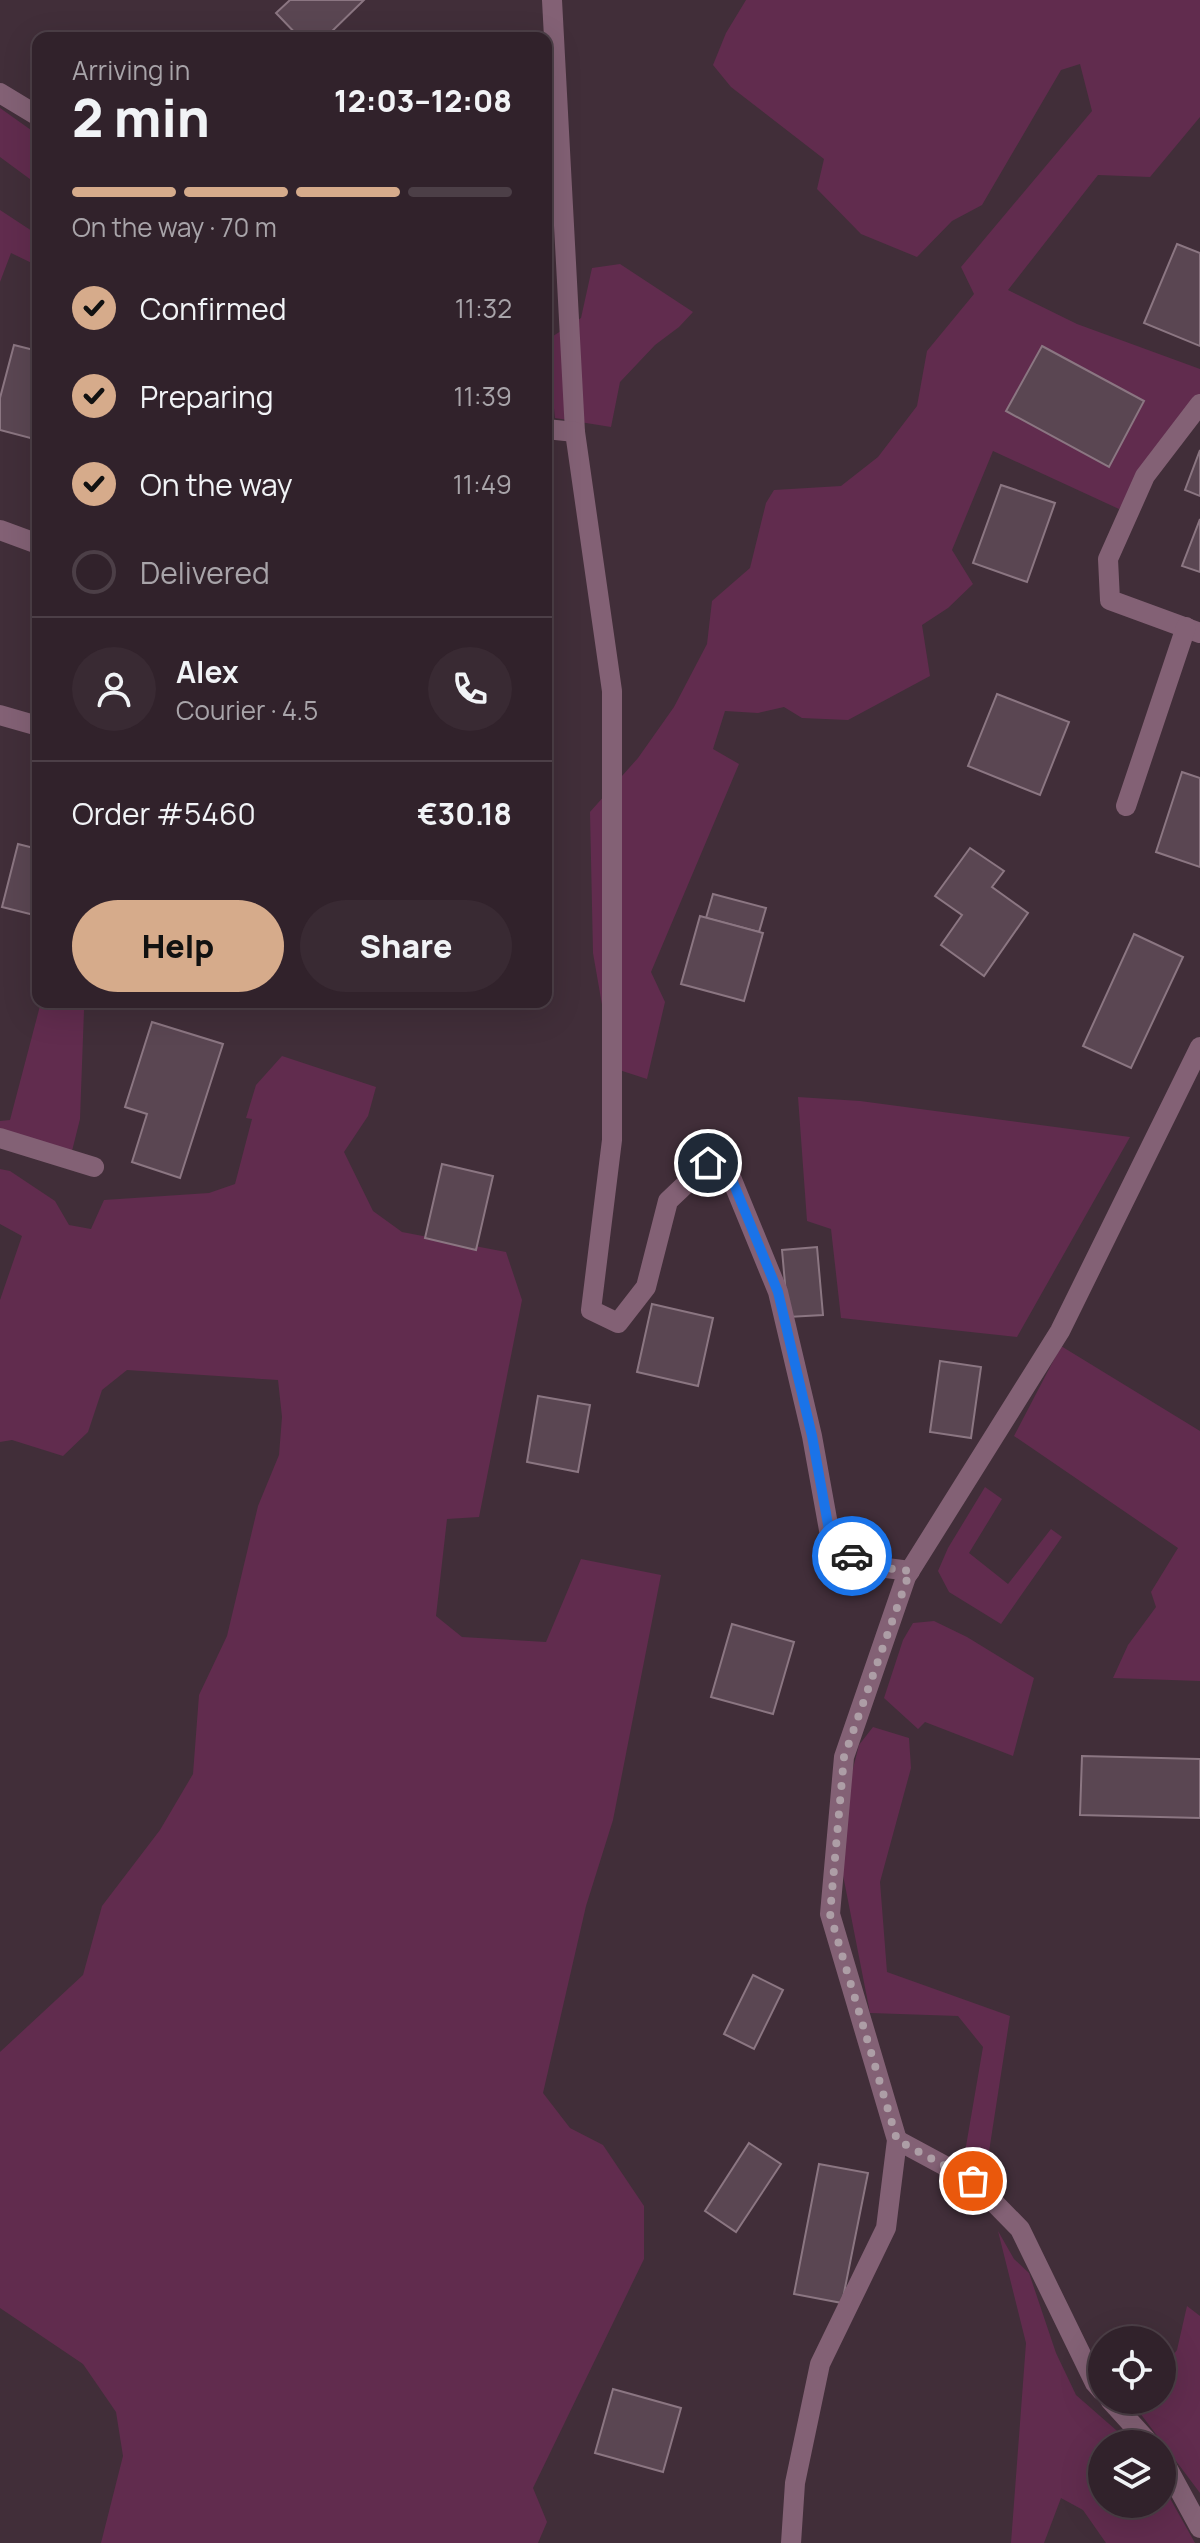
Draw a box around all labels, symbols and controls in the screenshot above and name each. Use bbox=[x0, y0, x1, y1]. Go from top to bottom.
text: Arriving in bbox=[72, 52, 190, 88]
text: 12:03–12:08 bbox=[334, 80, 512, 121]
text: 2 min bbox=[72, 82, 210, 153]
text: On the way · 70 m bbox=[72, 209, 277, 245]
icon: check bbox=[72, 286, 116, 330]
text: Confirmed bbox=[140, 288, 287, 329]
text: 11:32 bbox=[455, 290, 512, 326]
icon: check bbox=[72, 374, 116, 418]
text: Preparing bbox=[140, 376, 274, 417]
text: 11:39 bbox=[453, 378, 512, 414]
icon: check bbox=[72, 462, 116, 506]
text: On the way bbox=[140, 464, 293, 505]
text: 11:49 bbox=[453, 466, 512, 502]
text: Delivered bbox=[140, 552, 270, 593]
button: person bbox=[72, 647, 156, 731]
button: phone bbox=[428, 647, 512, 731]
text: Alex bbox=[176, 651, 239, 692]
text: Courier · 4.5 bbox=[176, 692, 318, 728]
text: Order #5460 bbox=[72, 793, 256, 834]
text: €30.18 bbox=[417, 793, 512, 834]
button: Help bbox=[72, 900, 284, 992]
button: Share bbox=[300, 900, 512, 992]
pin bbox=[674, 1129, 742, 1197]
icon: home bbox=[686, 1141, 730, 1185]
courier bbox=[812, 1516, 892, 1596]
icon: car bbox=[830, 1534, 874, 1578]
pin bbox=[939, 2147, 1007, 2215]
icon: bag bbox=[951, 2159, 995, 2203]
map controls bbox=[1088, 2326, 1176, 2518]
button: locate bbox=[1088, 2326, 1176, 2414]
button: layers bbox=[1088, 2430, 1176, 2518]

